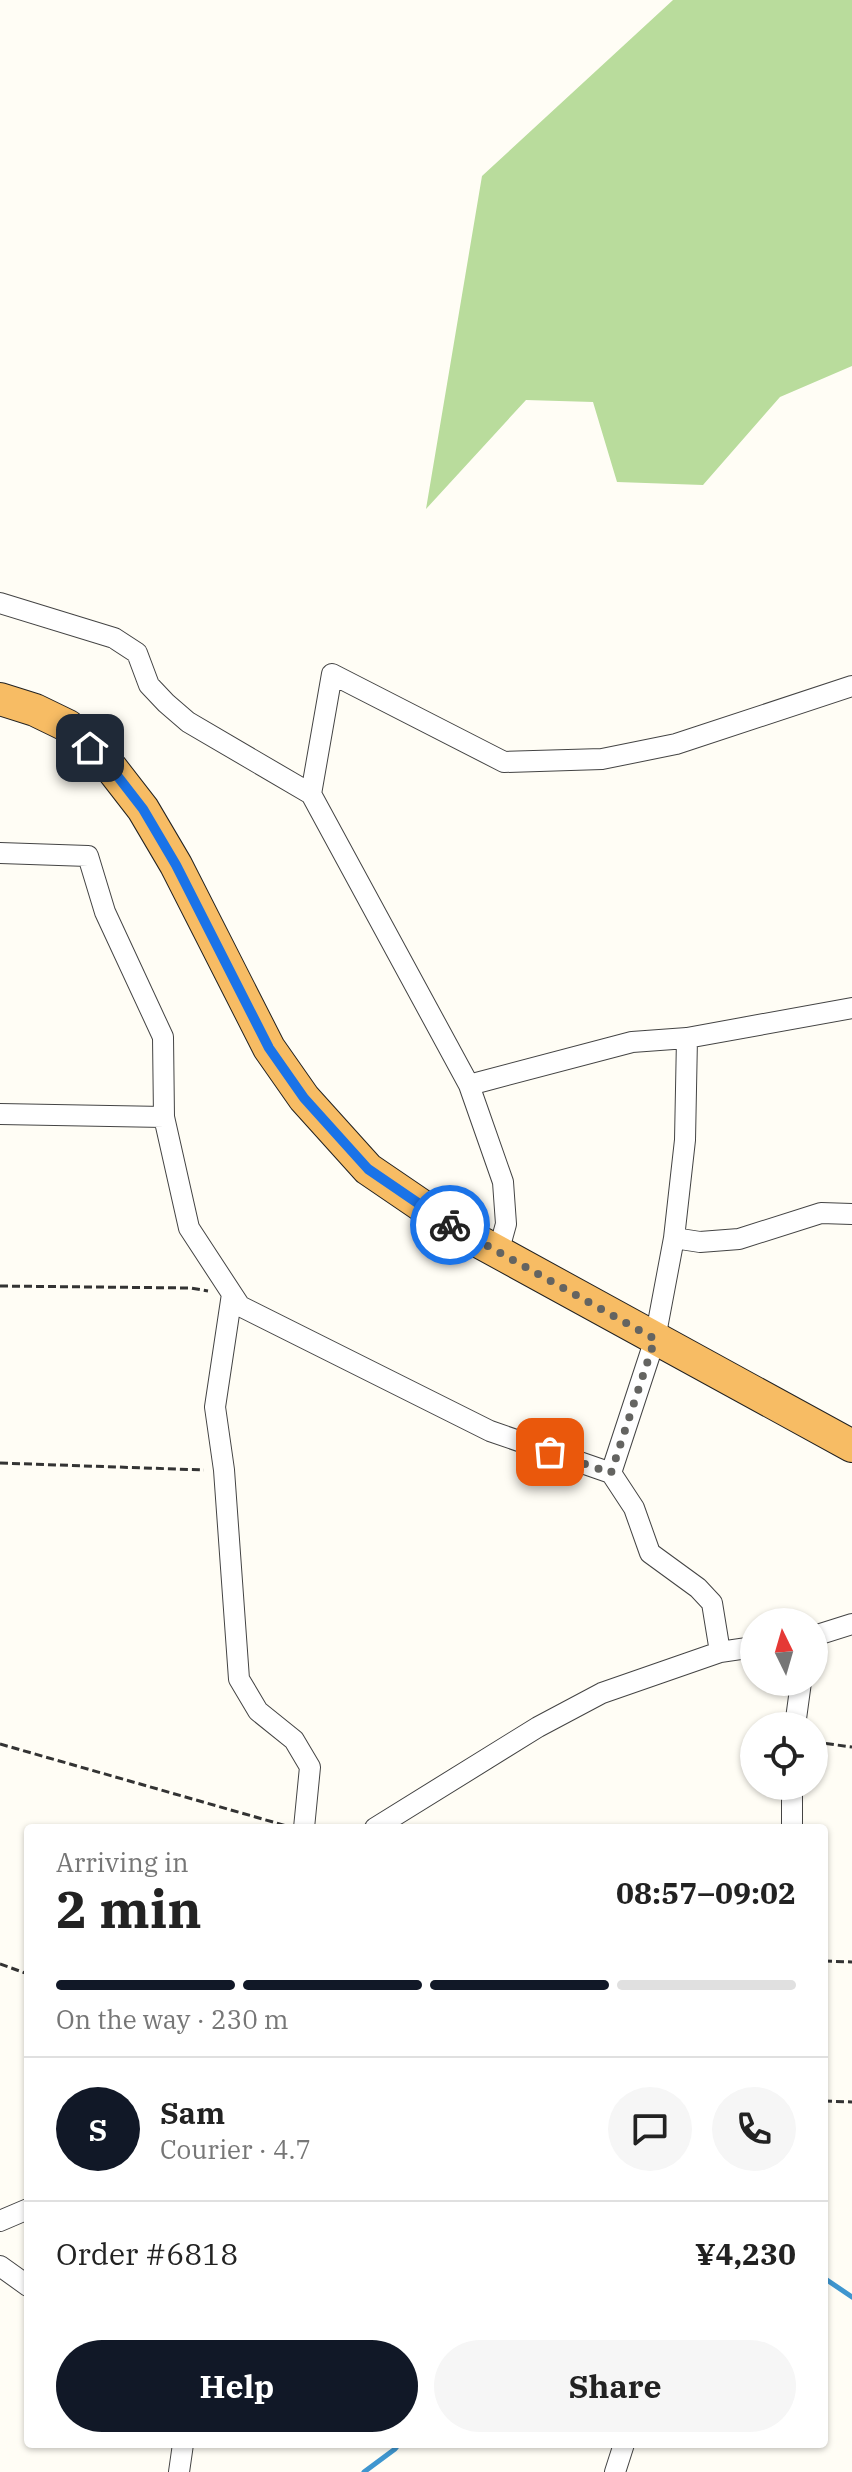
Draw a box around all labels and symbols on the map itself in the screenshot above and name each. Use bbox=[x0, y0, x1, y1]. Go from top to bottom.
pin bbox=[56, 714, 124, 782]
courier bbox=[410, 1185, 490, 1265]
pin bbox=[516, 1418, 584, 1486]
north arrow bbox=[740, 1608, 828, 1696]

